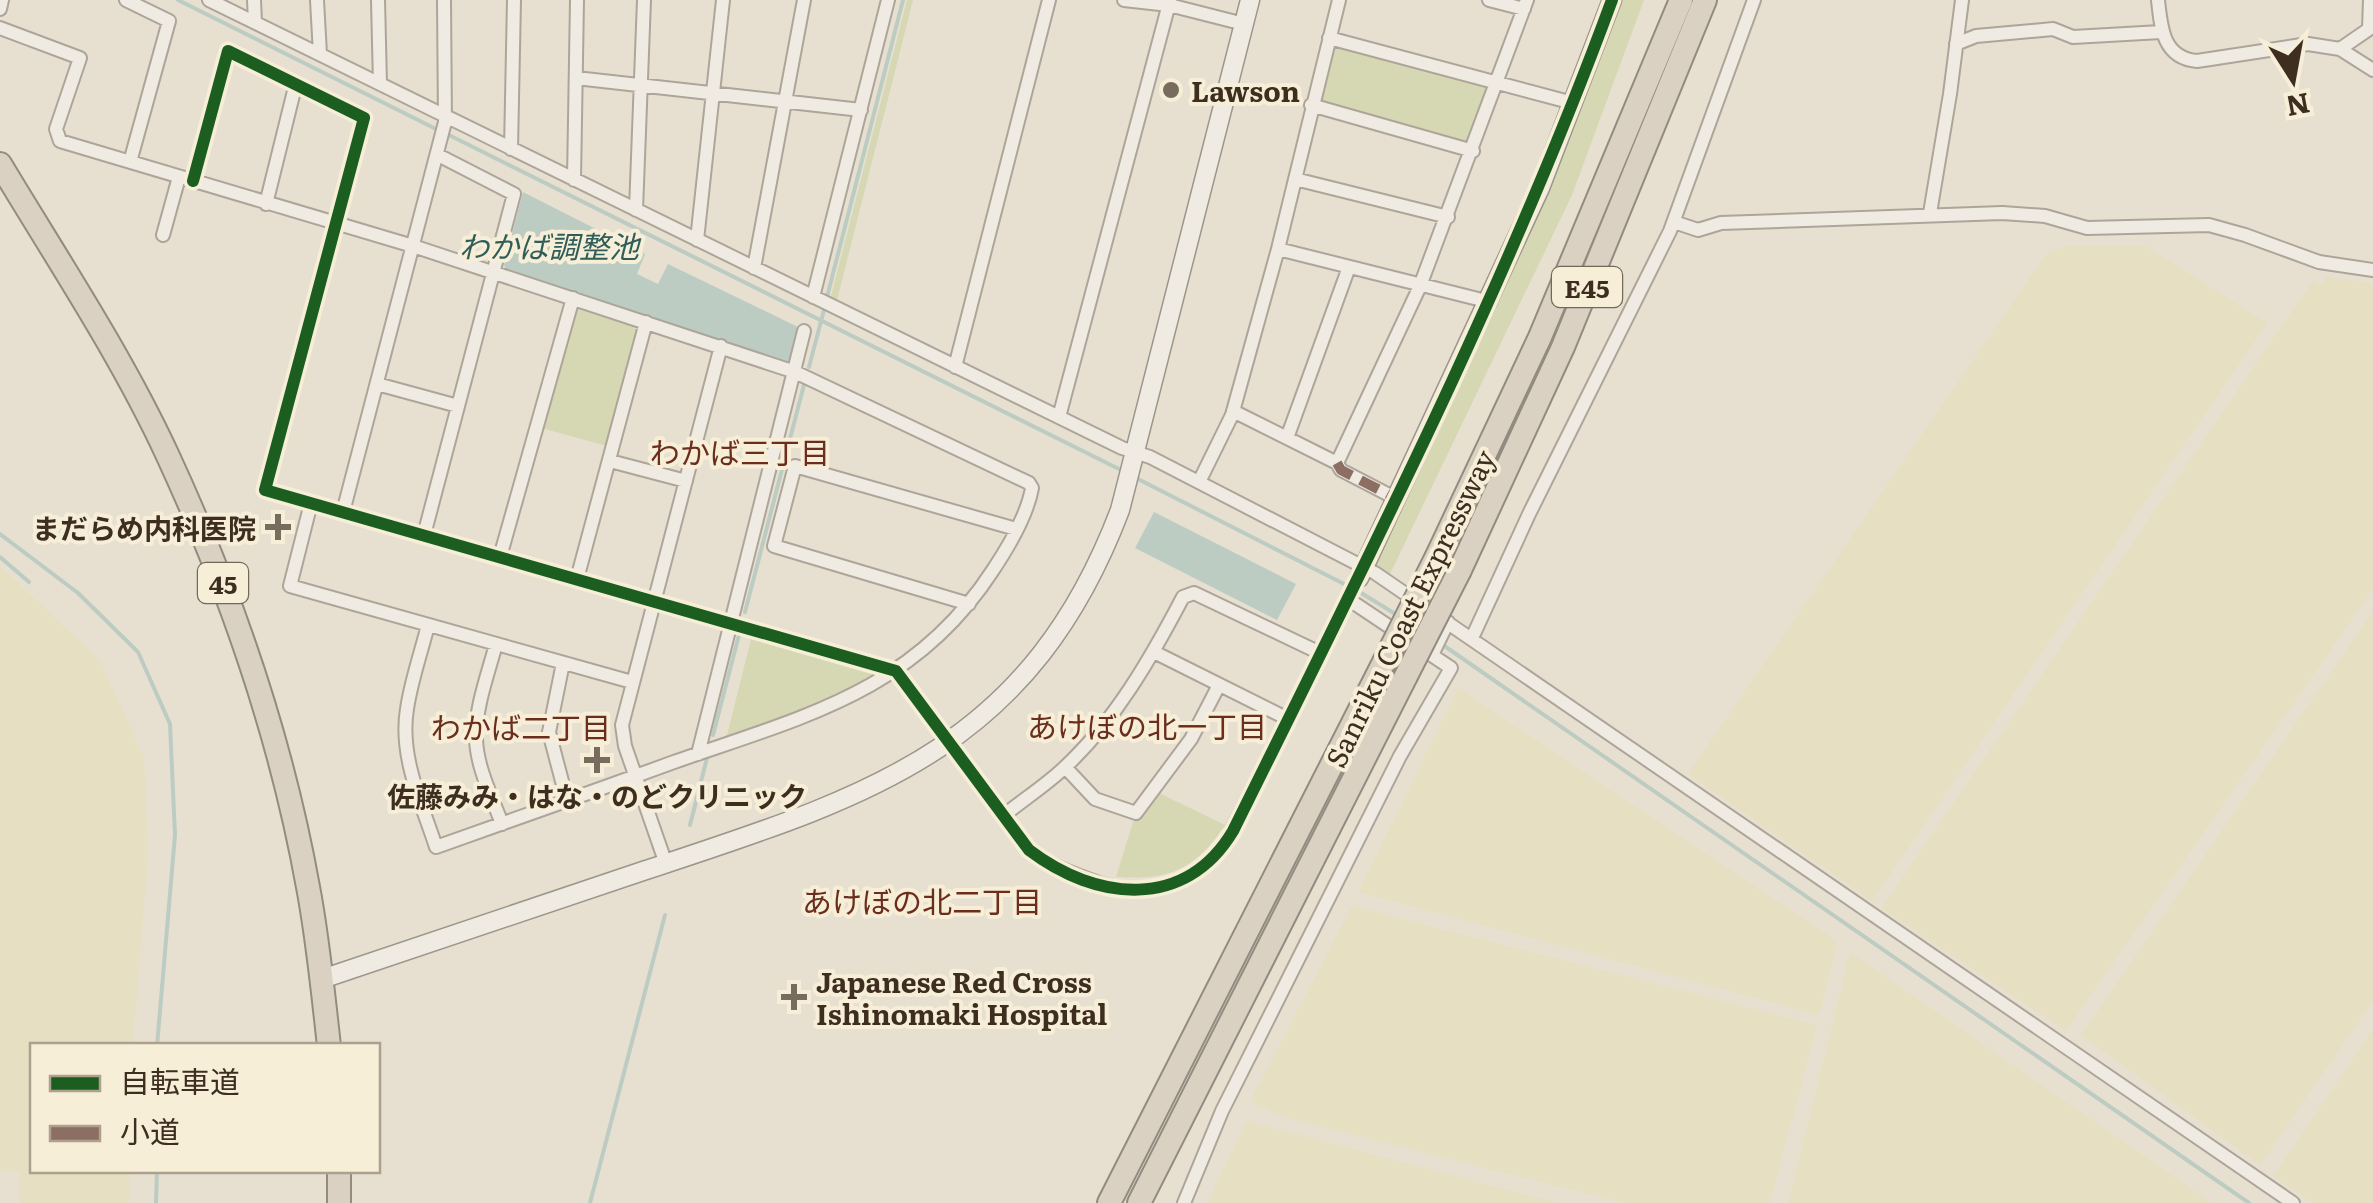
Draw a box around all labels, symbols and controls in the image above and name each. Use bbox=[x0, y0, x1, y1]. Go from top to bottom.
north arrow bbox=[2243, 30, 2343, 130]
place label: Lawson bbox=[1191, 69, 1300, 111]
marker: Lawson bbox=[1160, 79, 1182, 101]
text: N bbox=[2283, 84, 2314, 129]
water label: わかば調整池 bbox=[459, 223, 642, 267]
road number: E45 bbox=[1552, 267, 1622, 307]
district label: わかば三丁目 bbox=[650, 429, 830, 473]
street label: Sanriku Coast Expressway bbox=[1314, 441, 1505, 774]
place label: まだらめ内科医院 bbox=[32, 506, 256, 548]
marker: まだらめ内科医院 bbox=[265, 514, 291, 540]
road number: 45 bbox=[198, 563, 248, 603]
district label: あけぼの北一丁目 bbox=[1027, 703, 1267, 747]
district label: わかば二丁目 bbox=[431, 704, 611, 748]
marker: 佐藤みみ・はな・のどクリニック bbox=[584, 747, 610, 773]
place label: 佐藤みみ・はな・のどクリニック bbox=[387, 774, 807, 816]
district label: あけぼの北二丁目 bbox=[802, 878, 1042, 922]
place label: Japanese Red Cross Ishinomaki Hospital bbox=[816, 960, 1107, 1034]
marker: Japanese Red Cross Ishinomaki Hospital bbox=[781, 984, 807, 1010]
legend bbox=[30, 1043, 380, 1173]
text: 自転車道 bbox=[120, 1058, 240, 1102]
text: 小道 bbox=[120, 1108, 180, 1152]

